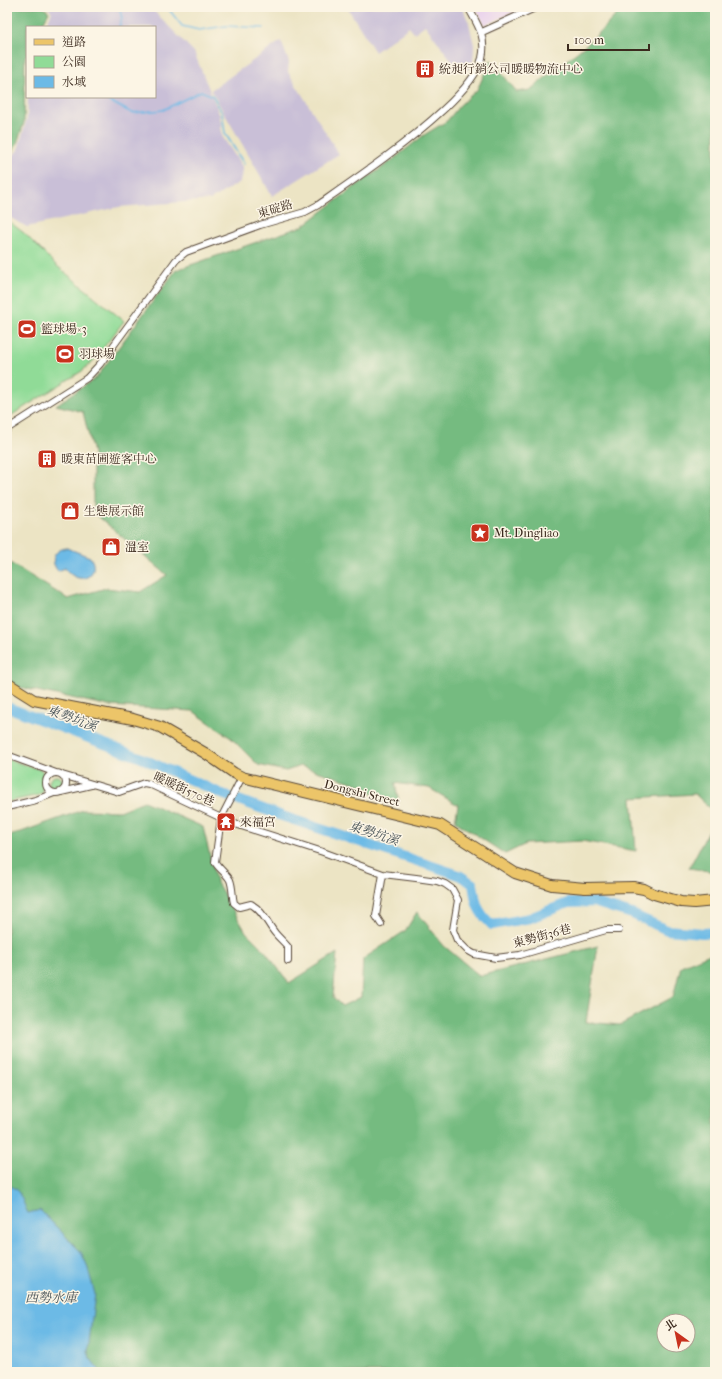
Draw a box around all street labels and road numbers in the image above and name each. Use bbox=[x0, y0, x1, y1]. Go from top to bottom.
street label: 東碇路 bbox=[256, 197, 294, 221]
street label: 暖暖街570巷 bbox=[151, 769, 217, 809]
street label: Dongshi Street bbox=[323, 777, 402, 809]
street label: 東勢街36巷 bbox=[511, 922, 573, 950]

